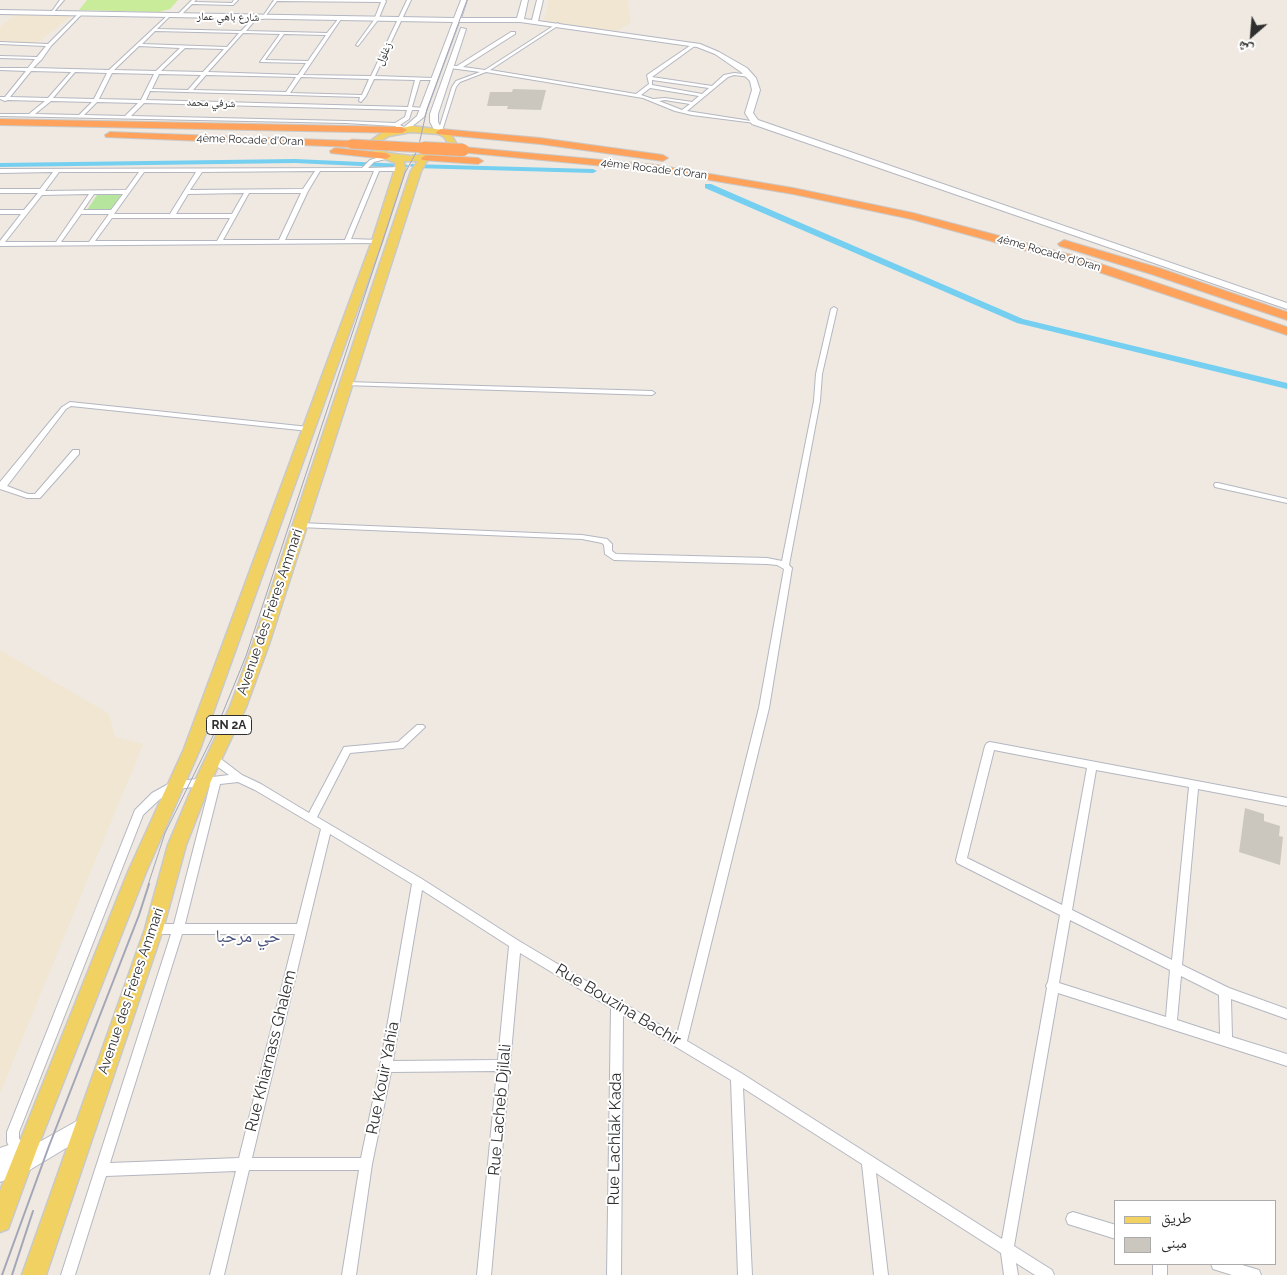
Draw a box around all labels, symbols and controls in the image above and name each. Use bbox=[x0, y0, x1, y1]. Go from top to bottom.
street label: شارع باهي عمار bbox=[197, 10, 259, 24]
north arrow bbox=[1227, 10, 1277, 60]
text: ش bbox=[1235, 38, 1255, 59]
street label: زغلول bbox=[373, 40, 395, 68]
street label: شرفي محمد bbox=[186, 96, 236, 110]
street label: 4ème Rocade d'Oran bbox=[196, 132, 304, 148]
street label: 4ème Rocade d'Oran bbox=[600, 156, 708, 182]
street label: 4ème Rocade d'Oran bbox=[996, 232, 1102, 274]
street label: Avenue des Frères Ammari bbox=[234, 527, 306, 697]
road number: RN 2A bbox=[206, 716, 252, 734]
street label: Avenue des Frères Ammari bbox=[95, 906, 167, 1076]
district label: حي مرحبا bbox=[215, 926, 281, 948]
street label: Rue Bouzina Bachir bbox=[552, 960, 684, 1050]
street label: Rue Khiarnass Ghalem bbox=[242, 968, 300, 1134]
street label: Rue Kouir Yahia bbox=[363, 1020, 403, 1136]
street label: Rue Lacheb Djilali bbox=[485, 1043, 515, 1177]
street label: Rue Lachlak Kada bbox=[604, 1072, 626, 1206]
legend bbox=[1114, 1200, 1277, 1265]
text: طريق bbox=[1161, 1209, 1192, 1227]
text: مبنى bbox=[1161, 1234, 1187, 1252]

